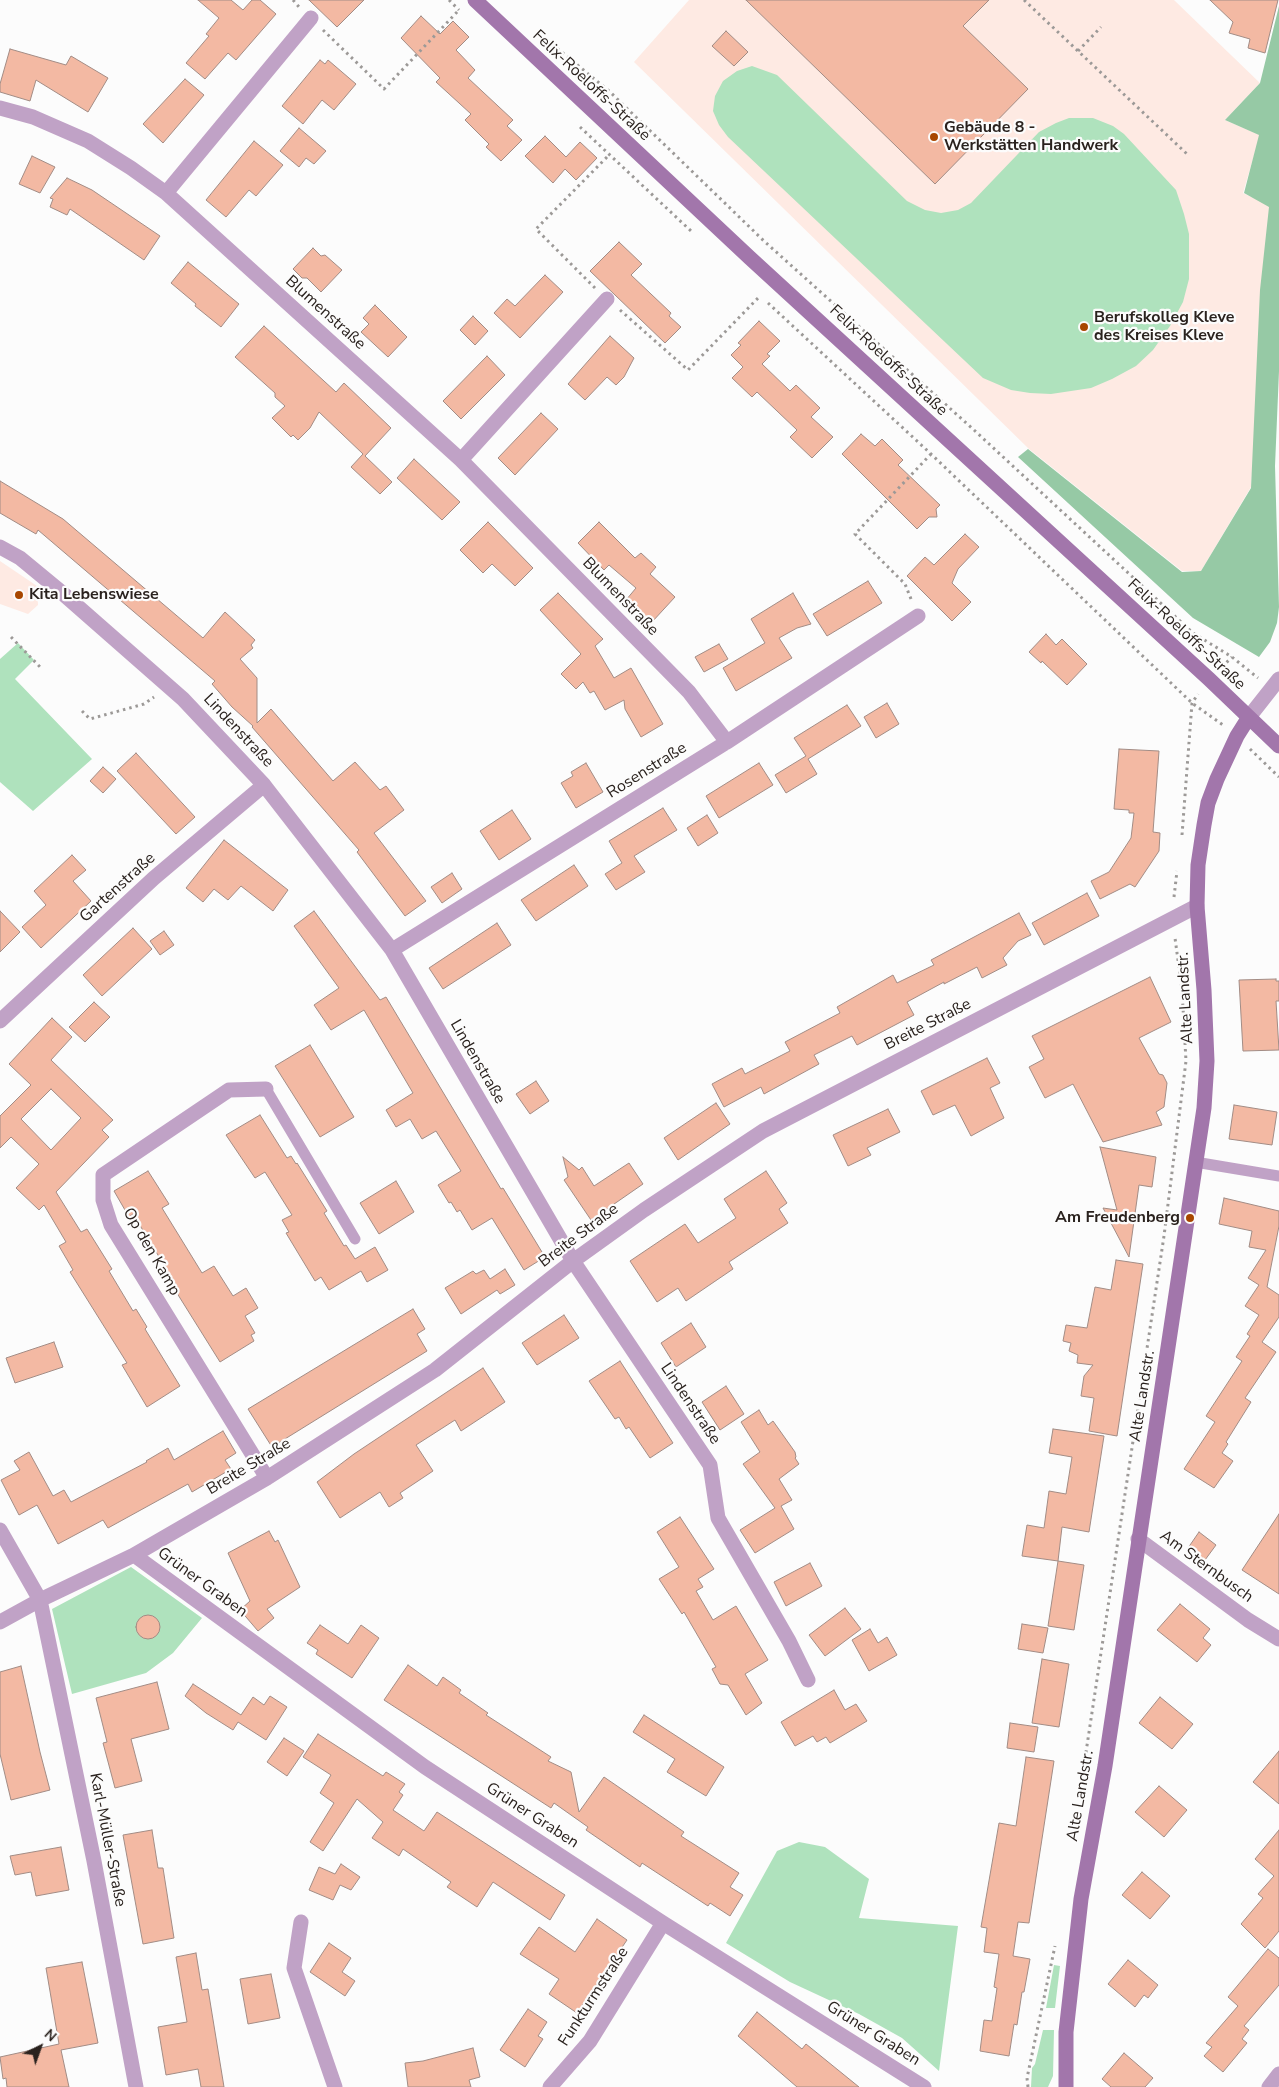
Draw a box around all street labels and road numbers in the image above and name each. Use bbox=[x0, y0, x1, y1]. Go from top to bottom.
street label: Felix-Roeloffs-Straße bbox=[528, 27, 654, 145]
street label: Blumenstraße bbox=[281, 272, 369, 354]
street label: Felix-Roeloffs-Straße bbox=[825, 302, 951, 420]
street label: Blumenstraße bbox=[578, 554, 662, 640]
street label: Felix-Roeloffs-Straße bbox=[1123, 576, 1249, 694]
street label: Lindenstraße bbox=[199, 690, 277, 772]
street label: Rosenstraße bbox=[604, 739, 690, 803]
street label: Gartenstraße bbox=[76, 849, 160, 927]
street label: Alte Landstr. bbox=[1174, 951, 1198, 1045]
street label: Breite Straße bbox=[881, 995, 975, 1055]
street label: Lindenstraße bbox=[445, 1016, 509, 1108]
street label: Breite Straße bbox=[535, 1200, 623, 1272]
street label: Op den Kamp bbox=[118, 1205, 184, 1299]
street label: Alte Landstr. bbox=[1126, 1349, 1160, 1443]
street label: Lindenstraße bbox=[656, 1360, 724, 1448]
street label: Breite Straße bbox=[203, 1434, 295, 1500]
street label: Am Sternbusch bbox=[1156, 1527, 1256, 1607]
street label: Grüner Graben bbox=[153, 1544, 251, 1622]
street label: Alte Landstr. bbox=[1064, 1749, 1098, 1843]
street label: Karl-Müller-Straße bbox=[85, 1771, 129, 1909]
street label: Grüner Graben bbox=[482, 1779, 582, 1853]
street label: Funkturmstraße bbox=[555, 1944, 633, 2050]
street label: Grüner Graben bbox=[823, 1998, 923, 2070]

